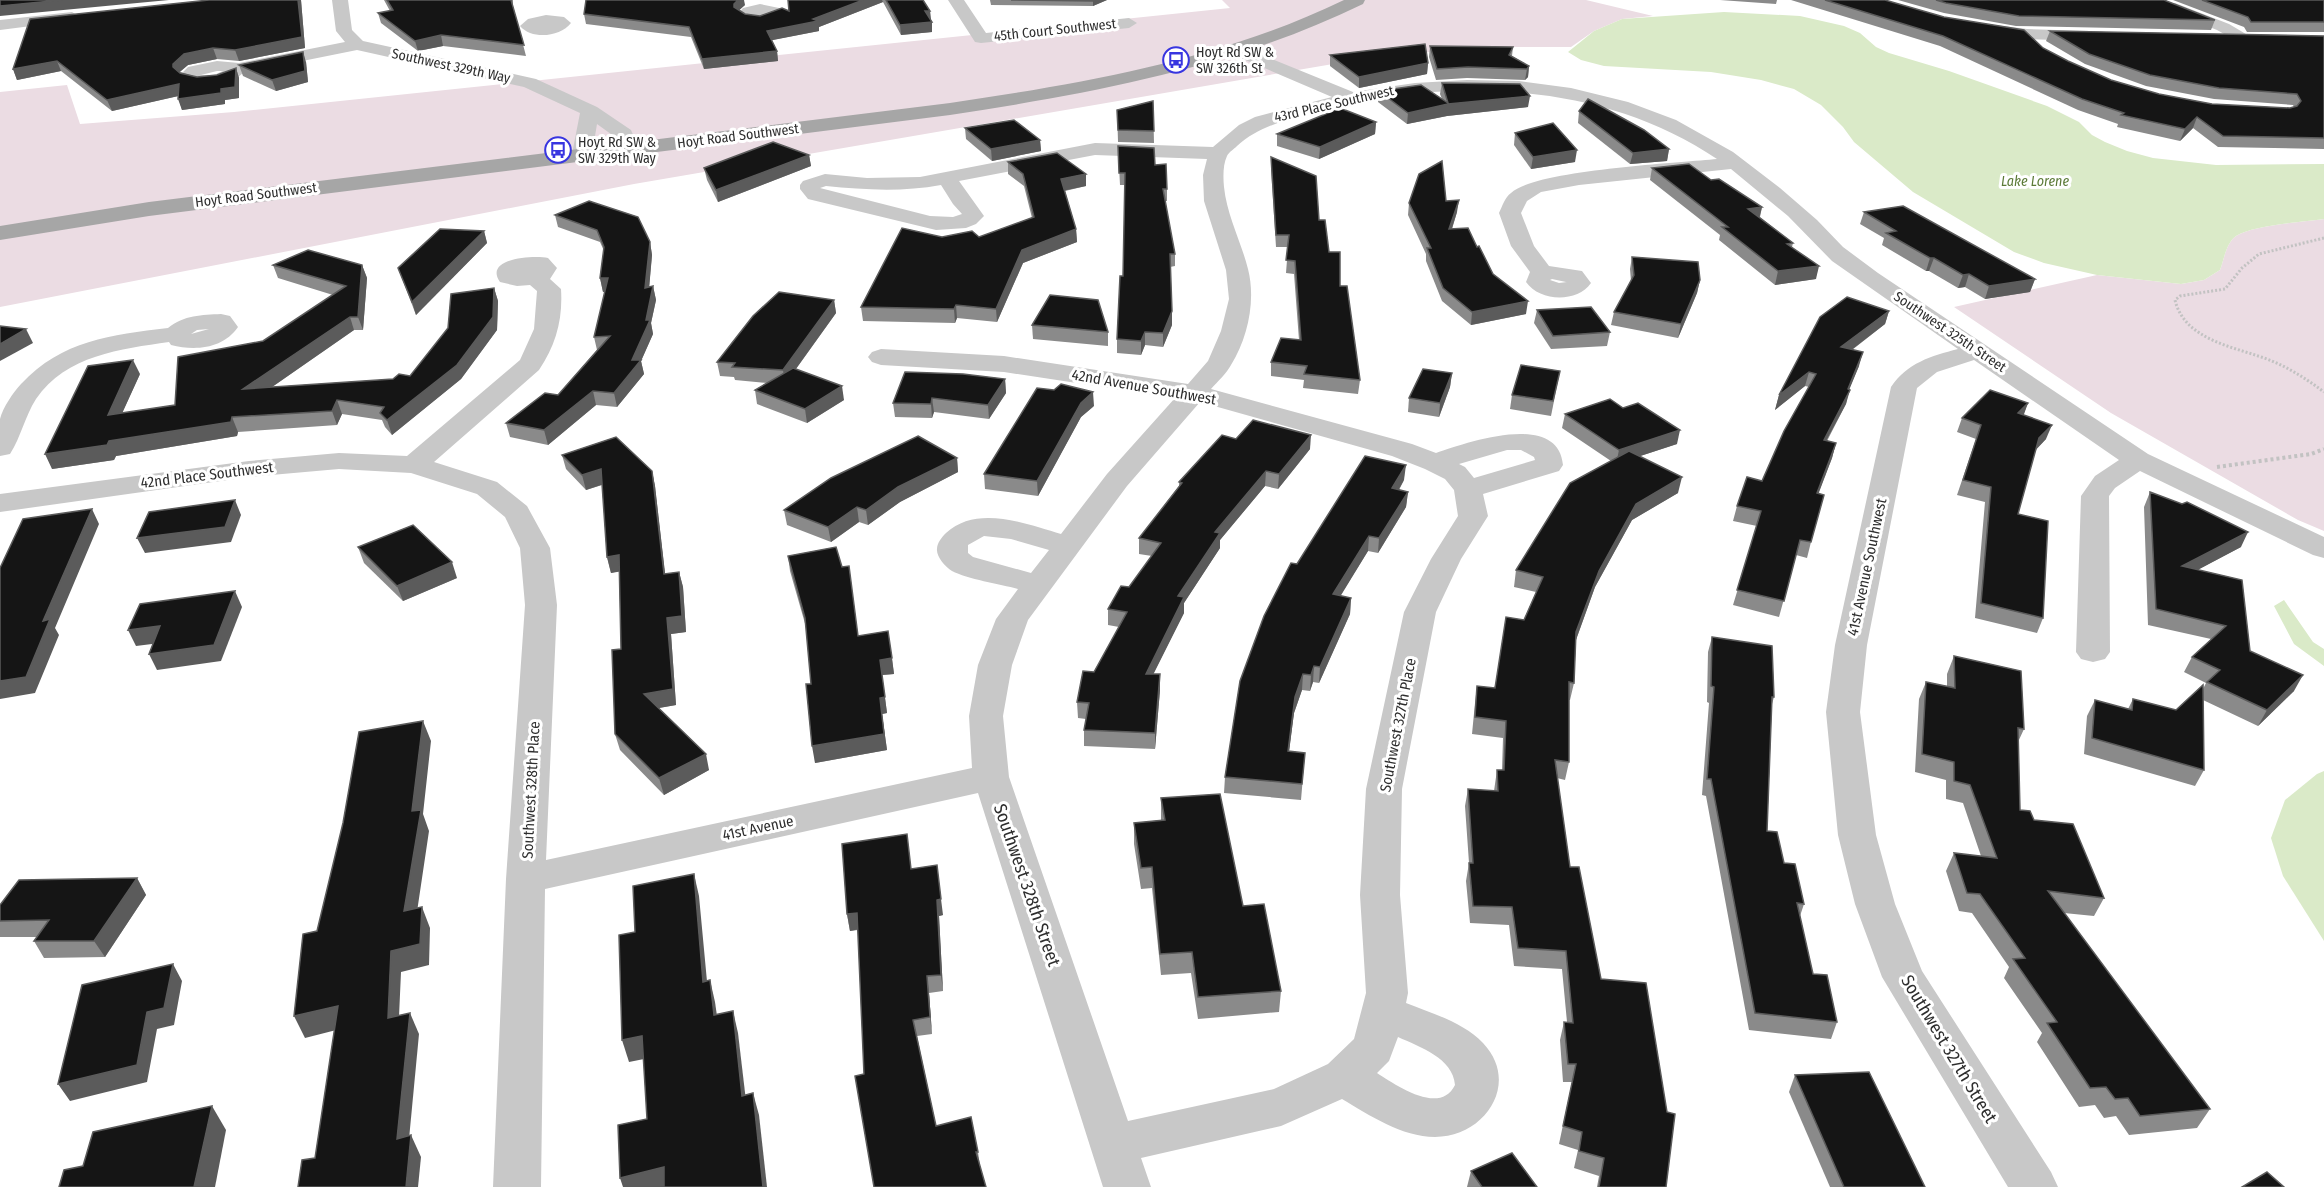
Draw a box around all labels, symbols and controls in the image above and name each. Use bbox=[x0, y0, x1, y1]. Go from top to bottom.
street label: 45th Court Southwest bbox=[993, 15, 1117, 45]
place label: Hoyt Rd SW & SW 326th St bbox=[1196, 44, 1274, 77]
street label: Southwest 329th Way bbox=[390, 45, 513, 87]
bus stop icon: Hoyt Rd SW & SW 326th St bbox=[1161, 45, 1191, 75]
street label: 43rd Place Southwest bbox=[1273, 82, 1396, 126]
street label: Hoyt Road Southwest bbox=[676, 120, 800, 152]
place label: Hoyt Rd SW & SW 329th Way bbox=[578, 134, 657, 167]
bus stop icon: Hoyt Rd SW & SW 329th Way bbox=[543, 135, 573, 165]
water label: Lake Lorene bbox=[2001, 173, 2069, 190]
street label: Hoyt Road Southwest bbox=[194, 179, 318, 211]
street label: Southwest 325th Street bbox=[1891, 288, 2010, 376]
street label: 42nd Avenue Southwest bbox=[1070, 365, 1218, 409]
street label: 42nd Place Southwest bbox=[140, 458, 275, 492]
street label: 41st Avenue Southwest bbox=[1844, 496, 1890, 637]
street label: Southwest 327th Place bbox=[1376, 656, 1420, 794]
street label: Southwest 328th Place bbox=[518, 721, 544, 859]
street label: Southwest 328th Street bbox=[989, 801, 1065, 969]
street label: 41st Avenue bbox=[721, 812, 795, 844]
street label: Southwest 327th Street bbox=[1896, 971, 2002, 1127]

